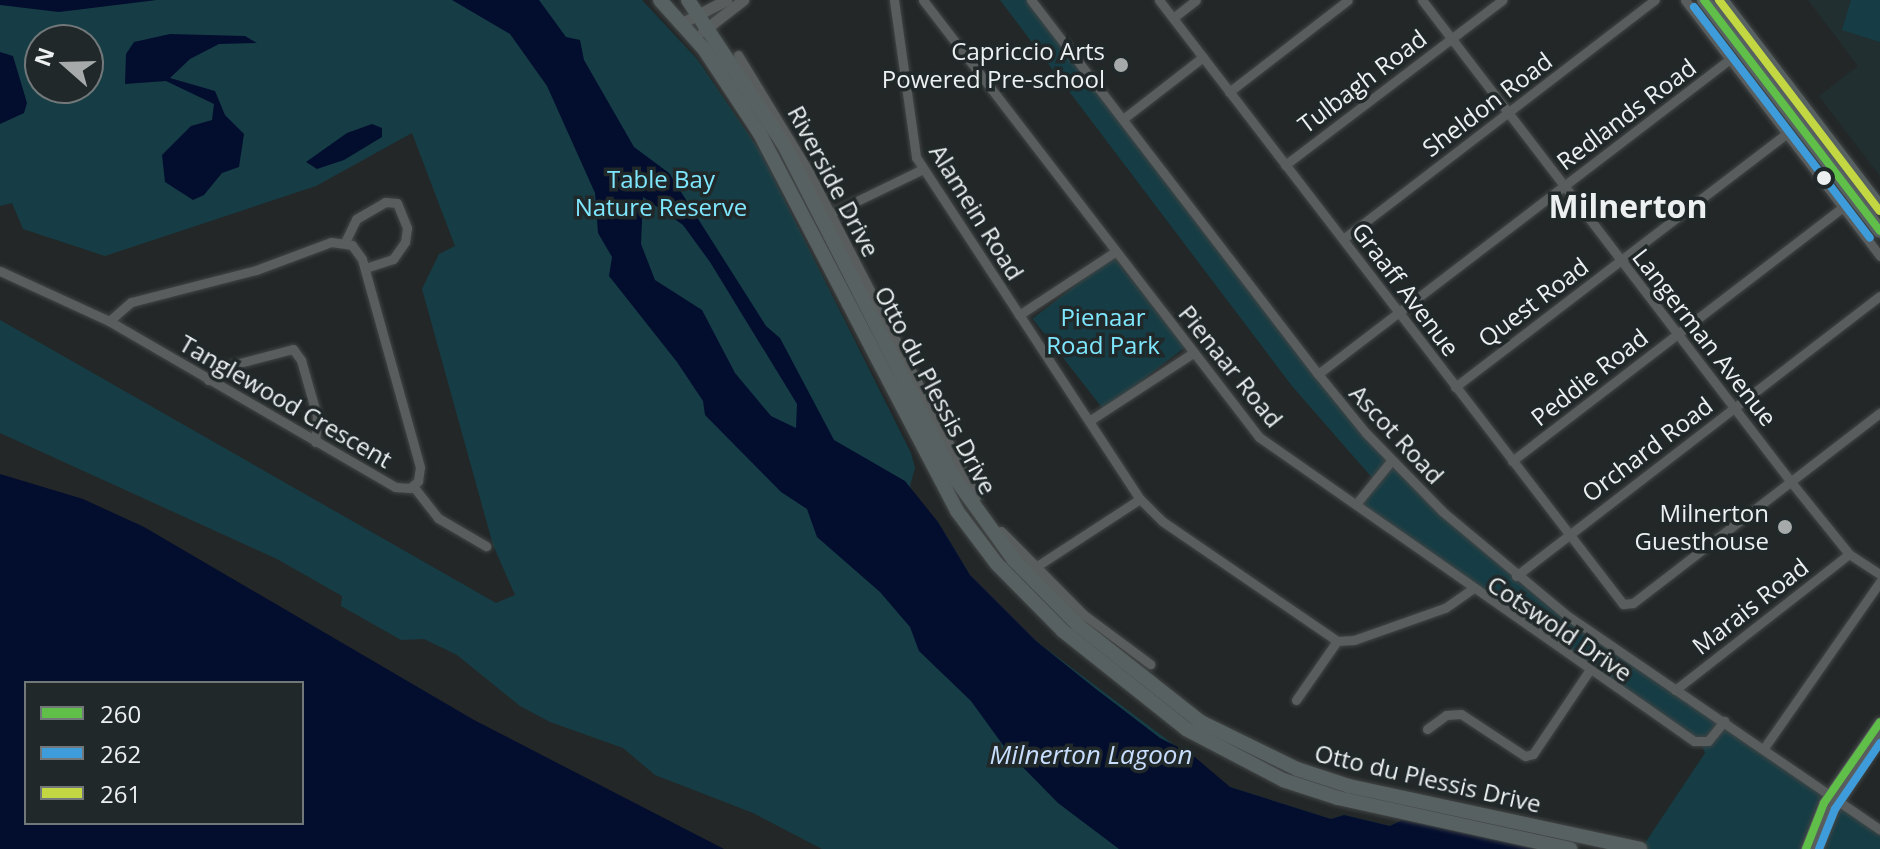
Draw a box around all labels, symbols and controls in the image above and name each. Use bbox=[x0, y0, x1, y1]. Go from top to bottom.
street label: Tulbagh Road bbox=[1292, 23, 1432, 139]
north arrow bbox=[24, 24, 104, 104]
place label: Capriccio Arts Powered Pre-school bbox=[882, 37, 1105, 93]
text: N bbox=[26, 43, 60, 70]
street label: Sheldon Road bbox=[1417, 46, 1557, 162]
street label: Redlands Road bbox=[1551, 52, 1701, 176]
marker: Capriccio Arts Powered Pre-school bbox=[1112, 56, 1130, 74]
street label: Riverside Drive bbox=[782, 101, 886, 261]
street label: Alamein Road bbox=[924, 139, 1030, 285]
park label: Table Bay Nature Reserve bbox=[575, 165, 747, 221]
unlabelled marker bbox=[1816, 170, 1832, 186]
district label: Milnerton bbox=[1549, 187, 1707, 225]
street label: Graaff Avenue bbox=[1346, 216, 1466, 362]
street label: Langerman Avenue bbox=[1627, 243, 1783, 431]
street label: Quest Road bbox=[1472, 251, 1594, 353]
street label: Otto du Plessis Drive bbox=[869, 281, 1003, 499]
street label: Pienaar Road bbox=[1173, 299, 1289, 433]
park label: Pienaar Road Park bbox=[1046, 303, 1160, 359]
street label: Peddie Road bbox=[1525, 322, 1653, 432]
street label: Tanglewood Crescent bbox=[175, 328, 397, 474]
street label: Ascot Road bbox=[1344, 379, 1450, 489]
street label: Orchard Road bbox=[1576, 391, 1718, 507]
place label: Milnerton Guesthouse bbox=[1635, 499, 1769, 555]
marker: Milnerton Guesthouse bbox=[1776, 518, 1794, 536]
street label: Marais Road bbox=[1686, 552, 1814, 660]
street label: Cotswold Drive bbox=[1482, 569, 1638, 687]
legend bbox=[24, 681, 304, 825]
text: 260 bbox=[100, 697, 141, 730]
text: 262 bbox=[100, 737, 141, 770]
street label: Otto du Plessis Drive bbox=[1312, 738, 1544, 818]
water label: Milnerton Lagoon bbox=[990, 739, 1192, 771]
text: 261 bbox=[100, 777, 141, 810]

